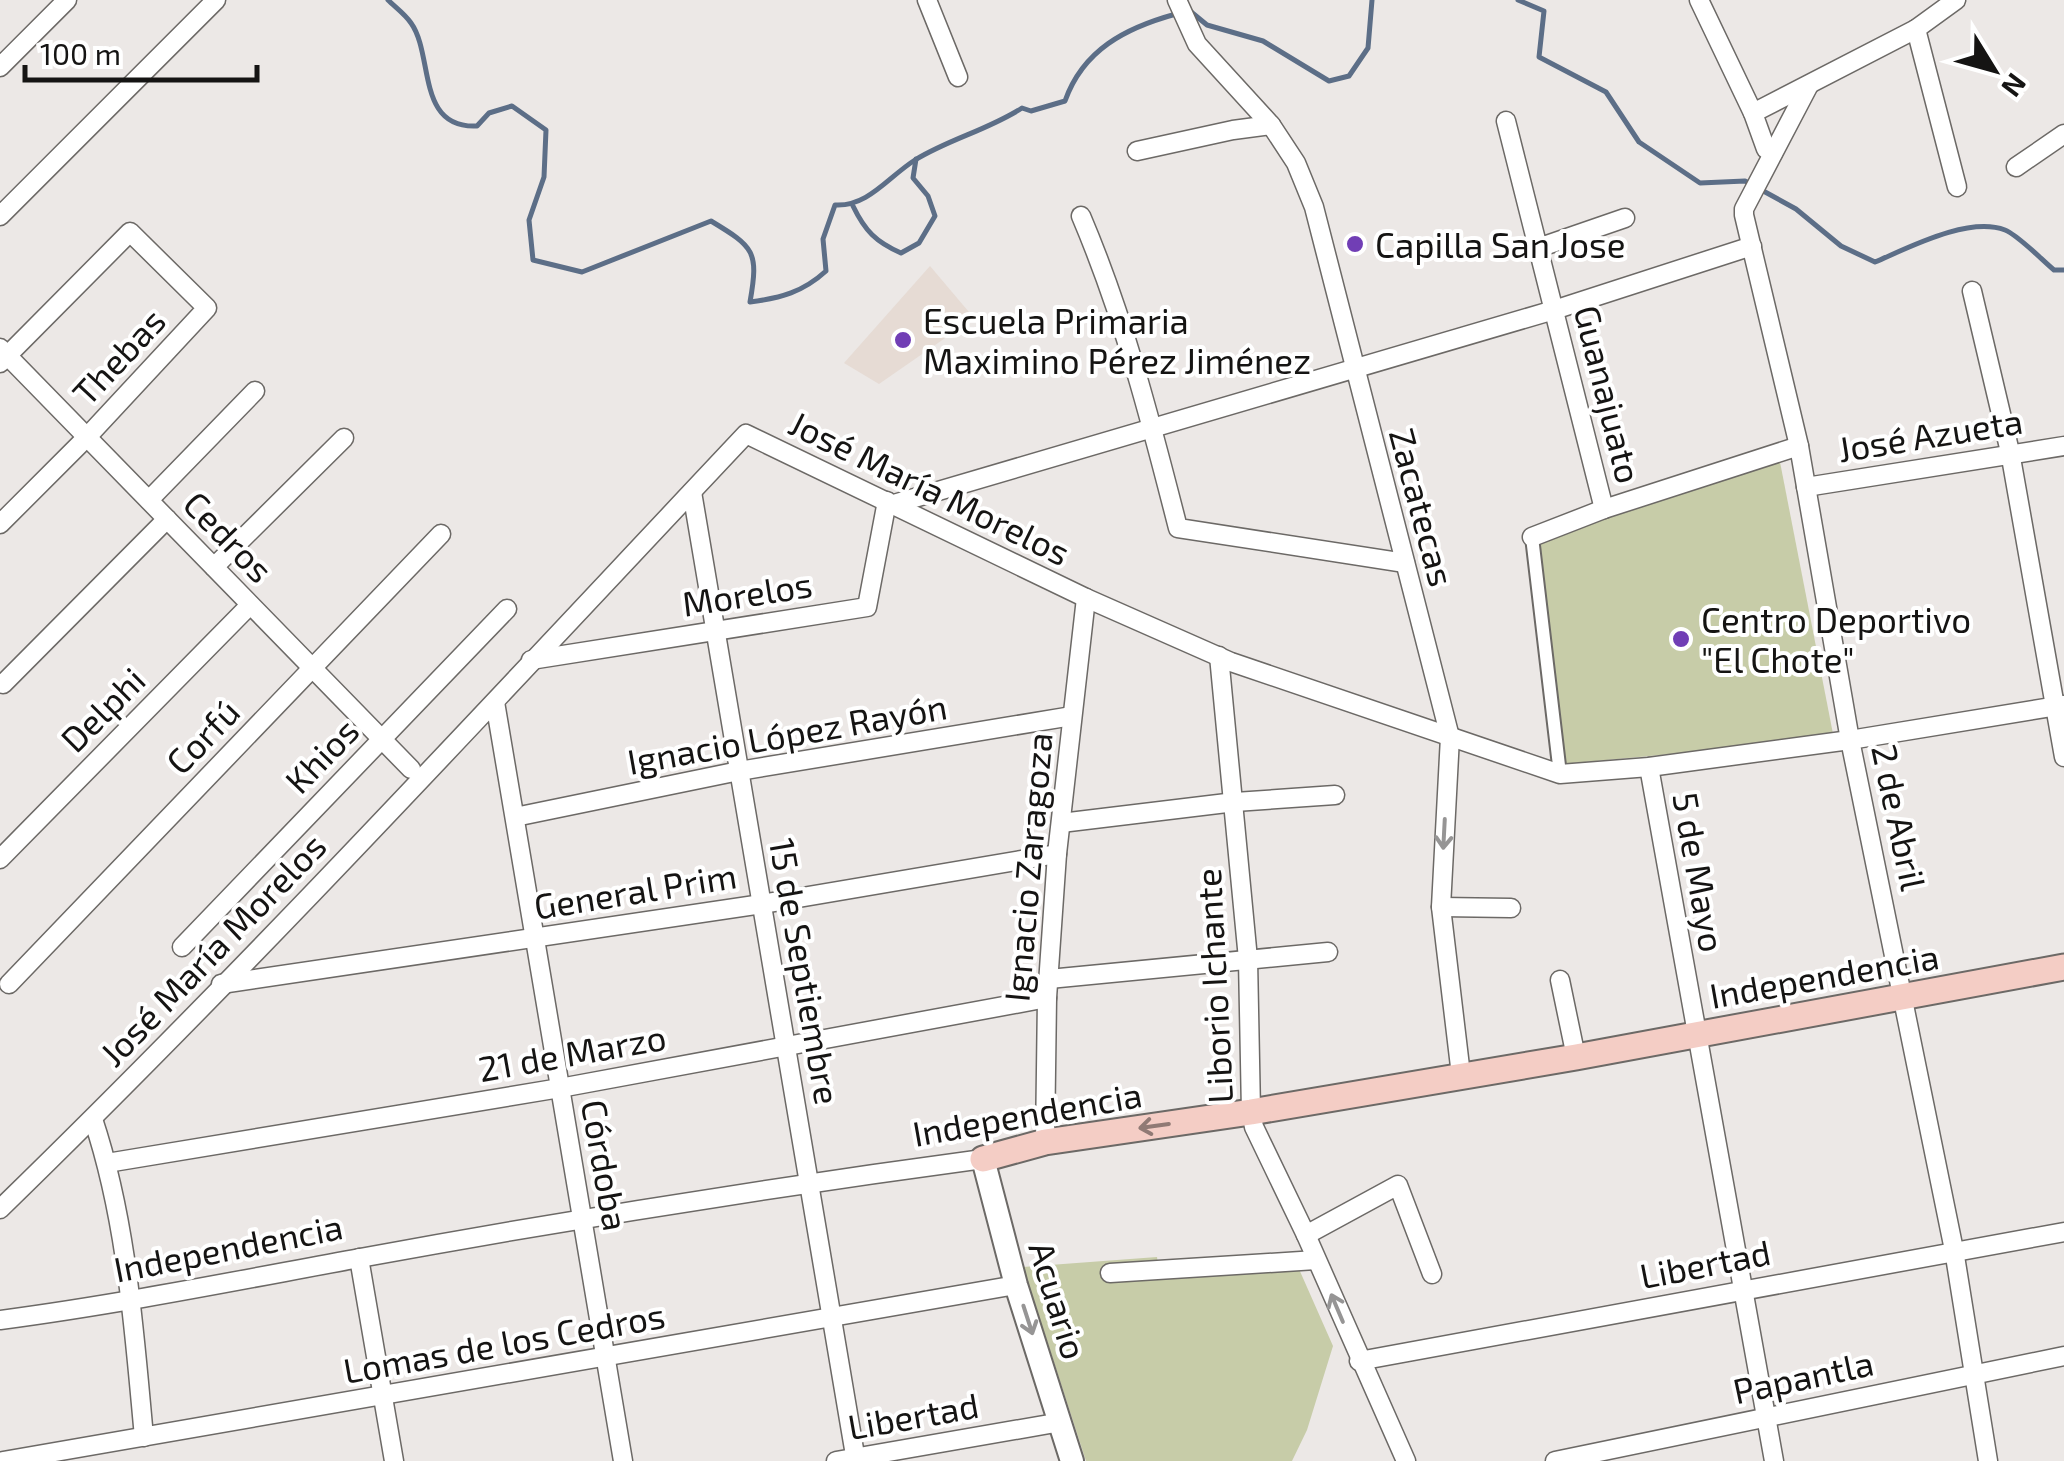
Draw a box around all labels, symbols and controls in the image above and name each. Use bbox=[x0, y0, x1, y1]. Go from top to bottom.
scale bar bbox=[25, 20, 258, 82]
north arrow bbox=[1944, 20, 2044, 120]
text: 100 m bbox=[40, 35, 121, 71]
text: N bbox=[1995, 67, 2034, 104]
place label: Capilla San Jose bbox=[1375, 223, 1626, 265]
marker: Capilla San Jose bbox=[1344, 233, 1366, 255]
street label: Thebas bbox=[63, 299, 173, 413]
place label: Escuela Primaria Maximino Pérez Jiménez bbox=[923, 299, 1311, 381]
street label: Guanajuato bbox=[1567, 301, 1651, 487]
marker: Escuela Primaria Maximino Pérez Jiménez bbox=[892, 329, 914, 351]
street label: José Azueta bbox=[1835, 399, 2025, 469]
street label: José María Morelos bbox=[783, 401, 1077, 573]
street label: Zacatecas bbox=[1382, 424, 1464, 590]
street label: Cedros bbox=[176, 482, 282, 590]
street label: Morelos bbox=[679, 562, 815, 624]
place label: Centro Deportivo "El Chote" bbox=[1701, 598, 1971, 680]
marker: Centro Deportivo "El Chote" bbox=[1670, 628, 1692, 650]
street label: Delphi bbox=[51, 658, 153, 760]
street label: Ignacio López Rayón bbox=[624, 684, 950, 782]
street label: Corfú bbox=[157, 690, 247, 782]
street label: Khios bbox=[276, 709, 366, 801]
street label: Ignacio Zaragoza bbox=[994, 731, 1060, 1003]
street label: 2 de Abril bbox=[1864, 740, 1936, 894]
street label: 5 de Mayo bbox=[1665, 789, 1735, 955]
one-way arrow bbox=[1434, 818, 1453, 850]
street label: José María Morelos bbox=[90, 824, 334, 1074]
street label: 15 de Septiembre bbox=[762, 835, 850, 1107]
street label: General Prim bbox=[531, 853, 739, 927]
street label: Liborio Ichante bbox=[1186, 867, 1240, 1105]
street label: Independencia bbox=[1706, 934, 1942, 1016]
street label: 21 de Marzo bbox=[475, 1015, 669, 1089]
street label: Independencia bbox=[909, 1072, 1145, 1154]
street label: Córdoba bbox=[574, 1096, 638, 1234]
one-way arrow bbox=[1139, 1117, 1171, 1135]
street label: Independencia bbox=[110, 1204, 346, 1290]
street label: Libertad bbox=[1636, 1230, 1774, 1296]
street label: Acuario bbox=[1021, 1236, 1097, 1364]
street label: Lomas de los Cedros bbox=[340, 1293, 668, 1391]
one-way arrow bbox=[1327, 1293, 1345, 1324]
one-way arrow bbox=[1020, 1304, 1038, 1336]
street label: Papantla bbox=[1729, 1341, 1877, 1411]
street label: Libertad bbox=[844, 1383, 982, 1447]

